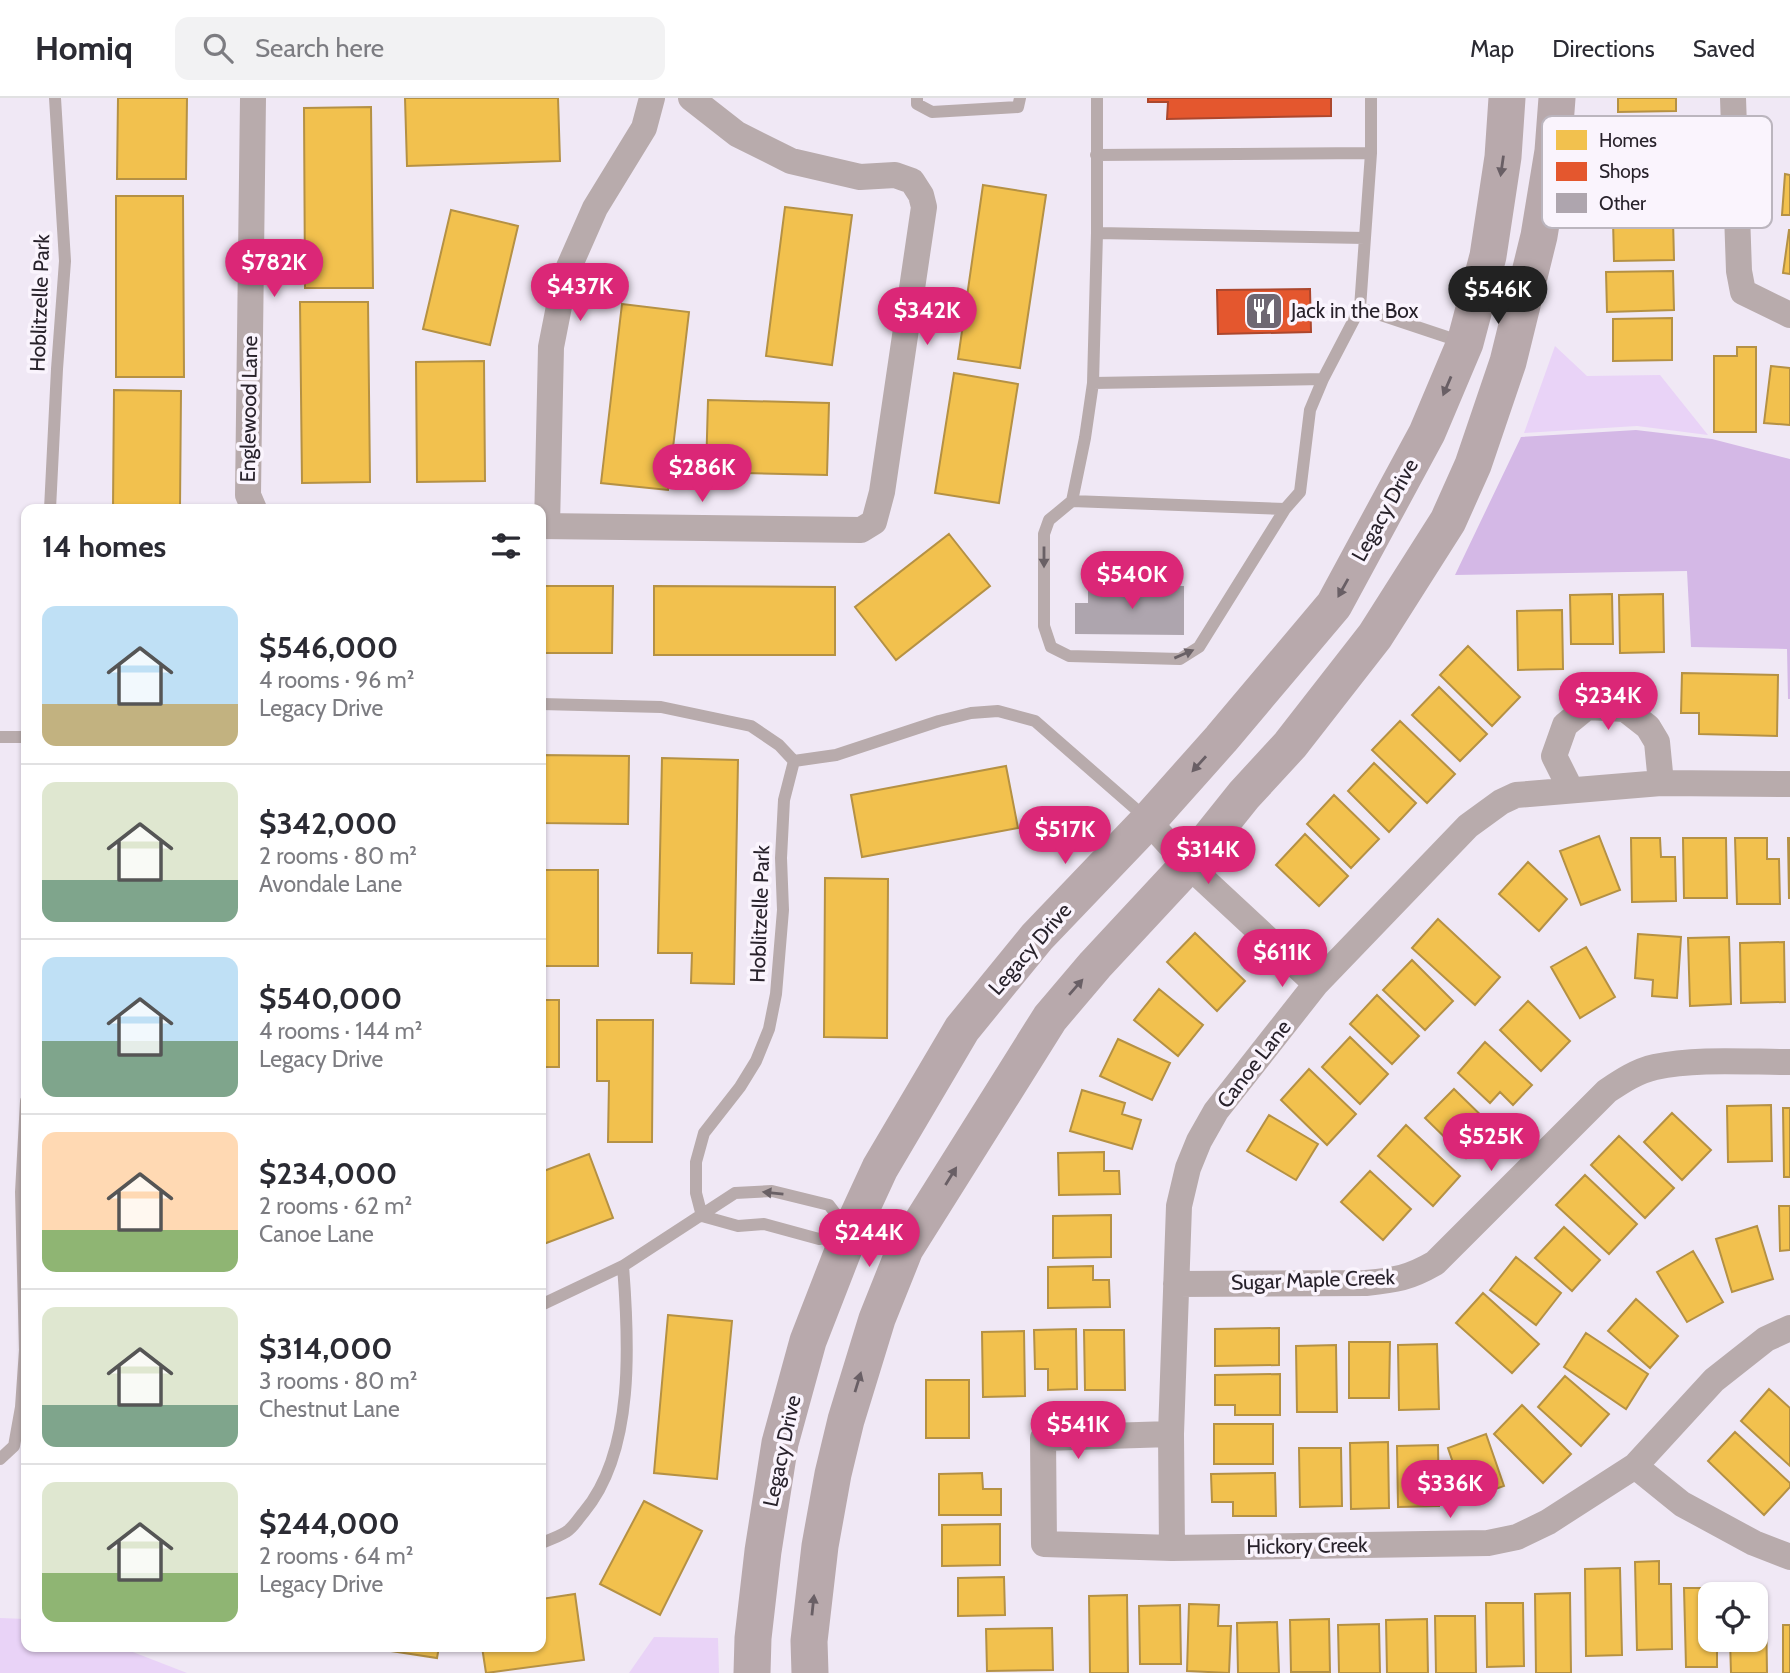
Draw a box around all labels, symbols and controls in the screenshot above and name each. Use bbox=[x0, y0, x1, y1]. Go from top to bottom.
search box bbox=[175, 17, 665, 80]
text: Homiq bbox=[35, 28, 133, 68]
icon: search bbox=[199, 29, 237, 67]
text: Search here bbox=[255, 32, 384, 64]
text: Map bbox=[1470, 34, 1514, 63]
text: Directions bbox=[1552, 34, 1655, 63]
text: Saved bbox=[1693, 34, 1755, 63]
legend bbox=[1542, 116, 1772, 228]
text: Homes bbox=[1599, 129, 1657, 152]
one-way arrow bbox=[1496, 155, 1507, 177]
text: Shops bbox=[1599, 160, 1649, 183]
text: Other bbox=[1599, 192, 1646, 215]
street label: Hoblitzelle Park bbox=[25, 233, 54, 372]
pin: $782K bbox=[225, 240, 323, 299]
text: $782K bbox=[241, 248, 307, 276]
pin: $437K bbox=[531, 264, 629, 323]
pin: $546K bbox=[1449, 266, 1547, 326]
text: $437K bbox=[547, 272, 613, 300]
text: $546K bbox=[1464, 275, 1532, 303]
pin: $342K bbox=[878, 288, 976, 347]
restaurant icon: Jack in the Box bbox=[1243, 290, 1285, 332]
text: $342K bbox=[894, 296, 960, 324]
place label: Jack in the Box bbox=[1290, 298, 1418, 323]
street label: Englewood Lane bbox=[235, 335, 262, 483]
one-way arrow bbox=[1441, 376, 1453, 396]
pin: $286K bbox=[653, 444, 751, 504]
text: $286K bbox=[669, 453, 735, 481]
street label: Legacy Drive bbox=[1346, 454, 1423, 565]
icon: filters bbox=[487, 527, 525, 565]
text: 14 homes bbox=[42, 528, 166, 565]
one-way arrow bbox=[1038, 546, 1050, 568]
pin: $540K bbox=[1083, 552, 1181, 611]
text: $540K bbox=[1097, 560, 1167, 588]
one-way arrow bbox=[1337, 578, 1349, 598]
text: $546,000 bbox=[259, 629, 398, 666]
icon: home bbox=[98, 634, 182, 718]
one-way arrow bbox=[1174, 649, 1195, 660]
text: 4 rooms · 96 m² bbox=[259, 666, 414, 694]
pin: $234K bbox=[1559, 672, 1657, 732]
text: $234K bbox=[1575, 681, 1641, 709]
text: Legacy Drive bbox=[259, 694, 383, 722]
one-way arrow bbox=[1192, 755, 1207, 772]
text: $342,000 bbox=[259, 805, 397, 842]
pin: $517K bbox=[1016, 806, 1114, 866]
icon: home bbox=[98, 810, 182, 894]
text: $517K bbox=[1035, 815, 1095, 843]
pin: $314K bbox=[1159, 826, 1257, 886]
text: $314K bbox=[1177, 835, 1239, 863]
text: 2 rooms · 80 m² bbox=[259, 842, 417, 870]
street label: Hoblitzelle Park bbox=[745, 844, 774, 983]
text: Avondale Lane bbox=[259, 870, 402, 898]
street label: Legacy Drive bbox=[983, 897, 1076, 1000]
pin: $611K bbox=[1233, 930, 1331, 989]
text: $611K bbox=[1253, 938, 1311, 966]
one-way arrow bbox=[1068, 978, 1084, 996]
text: $540,000 bbox=[259, 980, 402, 1017]
icon: home bbox=[98, 985, 182, 1069]
street label: Canoe Lane bbox=[1211, 1014, 1296, 1113]
text: 4 rooms · 144 m² bbox=[259, 1017, 422, 1045]
text: Legacy Drive bbox=[259, 1045, 383, 1073]
pin: $525K bbox=[1442, 1114, 1540, 1173]
text: $525K bbox=[1459, 1122, 1523, 1150]
text: $234,000 bbox=[259, 1155, 397, 1192]
icon: home bbox=[98, 1160, 182, 1244]
one-way arrow bbox=[944, 1167, 957, 1186]
one-way arrow bbox=[762, 1187, 784, 1198]
text: 2 rooms · 62 m² bbox=[259, 1192, 412, 1220]
pin: $244K bbox=[820, 1210, 918, 1269]
text: $244K bbox=[835, 1218, 903, 1246]
text: Canoe Lane bbox=[259, 1220, 374, 1248]
street label: Sugar Maple Creek bbox=[1231, 1264, 1396, 1295]
text: $314,000 bbox=[259, 1330, 393, 1367]
icon: home bbox=[98, 1335, 182, 1419]
text: 3 rooms · 80 m² bbox=[259, 1367, 417, 1395]
one-way arrow bbox=[853, 1372, 864, 1393]
street label: Legacy Drive bbox=[757, 1393, 806, 1509]
text: Chestnut Lane bbox=[259, 1395, 400, 1423]
pin: $541K bbox=[1029, 1402, 1127, 1461]
text: $541K bbox=[1047, 1410, 1109, 1438]
pin: $336K bbox=[1401, 1460, 1499, 1520]
text: $336K bbox=[1417, 1469, 1483, 1497]
text: $244,000 bbox=[259, 1505, 400, 1542]
icon: home bbox=[98, 1510, 182, 1594]
street label: Hickory Creek bbox=[1246, 1532, 1368, 1559]
text: 2 rooms · 64 m² bbox=[259, 1542, 413, 1570]
text: Legacy Drive bbox=[259, 1570, 383, 1598]
map controls bbox=[1698, 1582, 1768, 1652]
button: locate bbox=[1698, 1582, 1768, 1652]
one-way arrow bbox=[808, 1594, 819, 1616]

